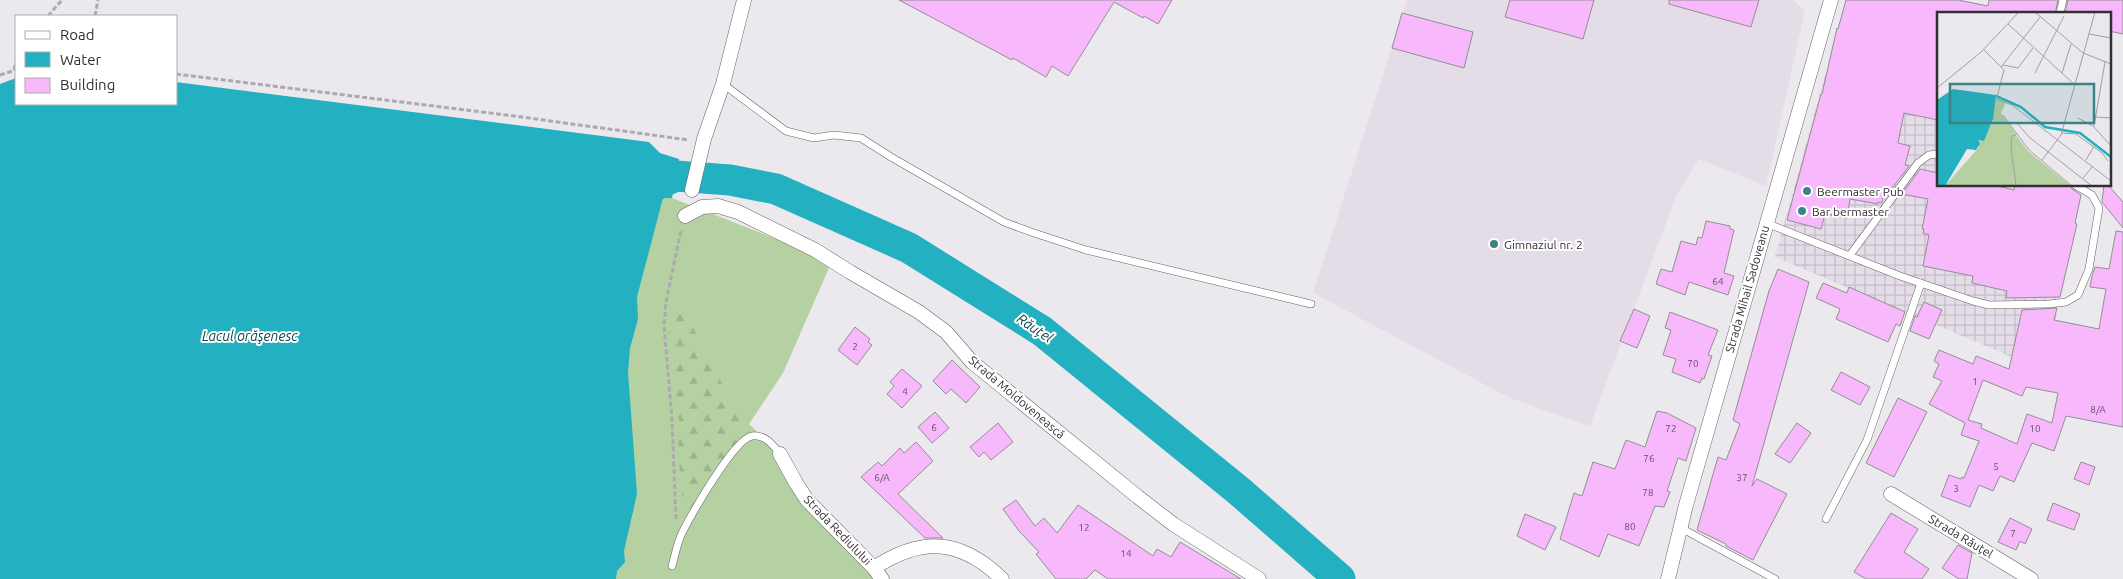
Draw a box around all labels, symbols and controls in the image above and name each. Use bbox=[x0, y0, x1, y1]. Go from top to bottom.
inset map bbox=[1937, 12, 2110, 186]
legend bbox=[15, 15, 178, 105]
text: Road bbox=[60, 26, 95, 43]
text: Water bbox=[60, 51, 101, 68]
text: Building bbox=[60, 76, 115, 93]
marker: Beermaster Pub bbox=[1801, 185, 1813, 197]
place label: Beermaster Pub bbox=[1817, 185, 1904, 198]
marker: Bar bermaster bbox=[1796, 205, 1808, 217]
place label: Bar bermaster bbox=[1812, 205, 1889, 218]
street label: Strada Mihail Sadoveanu bbox=[1723, 224, 1771, 354]
marker: Gimnaziul nr. 2 bbox=[1488, 238, 1500, 250]
place label: Gimnaziul nr. 2 bbox=[1504, 238, 1583, 251]
house number: 64 bbox=[1712, 276, 1724, 287]
water label: Răuțel bbox=[1014, 310, 1056, 346]
water label: Lacul orăşenesc bbox=[202, 328, 298, 344]
house number: 2 bbox=[852, 341, 858, 352]
street label: Strada Moldovenească bbox=[966, 353, 1068, 441]
house number: 70 bbox=[1687, 358, 1699, 369]
house number: 1 bbox=[1972, 376, 1978, 387]
house number: 4 bbox=[902, 386, 908, 397]
house number: 8/A bbox=[2090, 404, 2106, 415]
house number: 6 bbox=[931, 422, 937, 433]
house number: 72 bbox=[1665, 423, 1677, 434]
house number: 10 bbox=[2029, 423, 2041, 434]
house number: 76 bbox=[1643, 453, 1655, 464]
house number: 5 bbox=[1993, 461, 1999, 472]
house number: 6/A bbox=[874, 472, 890, 483]
house number: 37 bbox=[1736, 472, 1748, 483]
house number: 3 bbox=[1953, 483, 1959, 494]
house number: 78 bbox=[1642, 487, 1654, 498]
street label: Strada Rediulului bbox=[802, 493, 874, 567]
street label: Strada Răuțel bbox=[1927, 512, 1995, 560]
house number: 80 bbox=[1624, 521, 1636, 532]
house number: 12 bbox=[1078, 522, 1090, 533]
house number: 7 bbox=[2010, 528, 2016, 539]
house number: 14 bbox=[1120, 548, 1132, 559]

